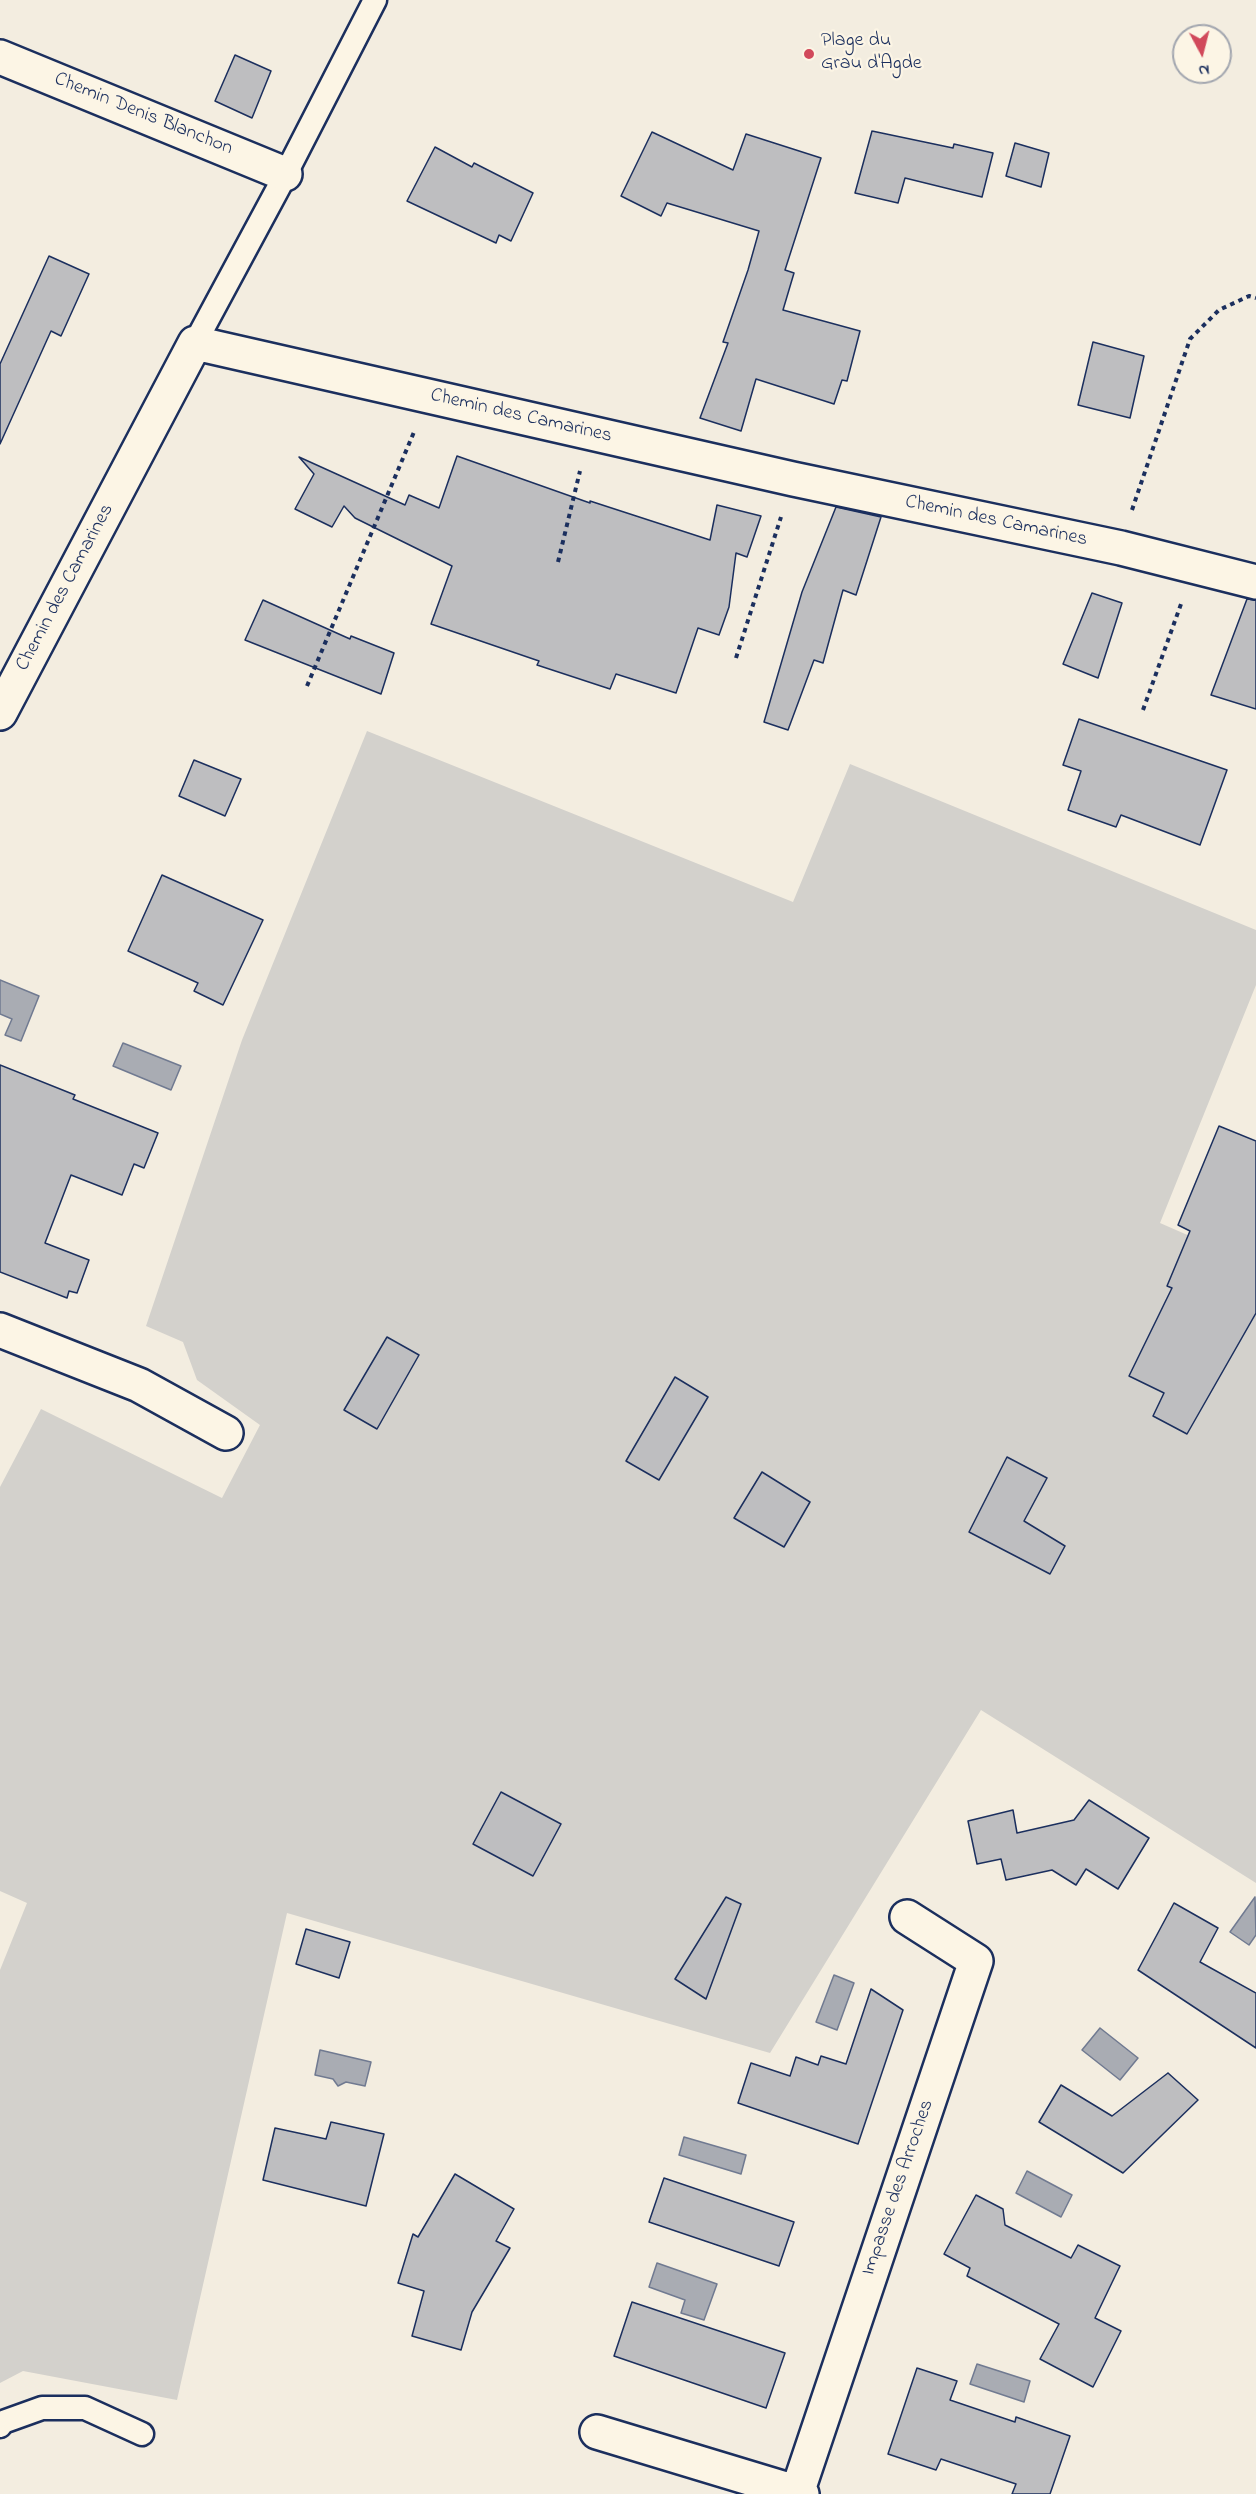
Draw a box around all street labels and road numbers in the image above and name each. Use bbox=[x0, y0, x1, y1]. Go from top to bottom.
street label: Chemin Denis Blanchon bbox=[50, 68, 236, 162]
street label: Chemin des Camarines bbox=[428, 384, 614, 450]
street label: Chemin des Camarines bbox=[903, 491, 1089, 553]
street label: Chemin des Camarines bbox=[12, 500, 120, 676]
street label: Impasse des Arroches bbox=[858, 2097, 940, 2279]

